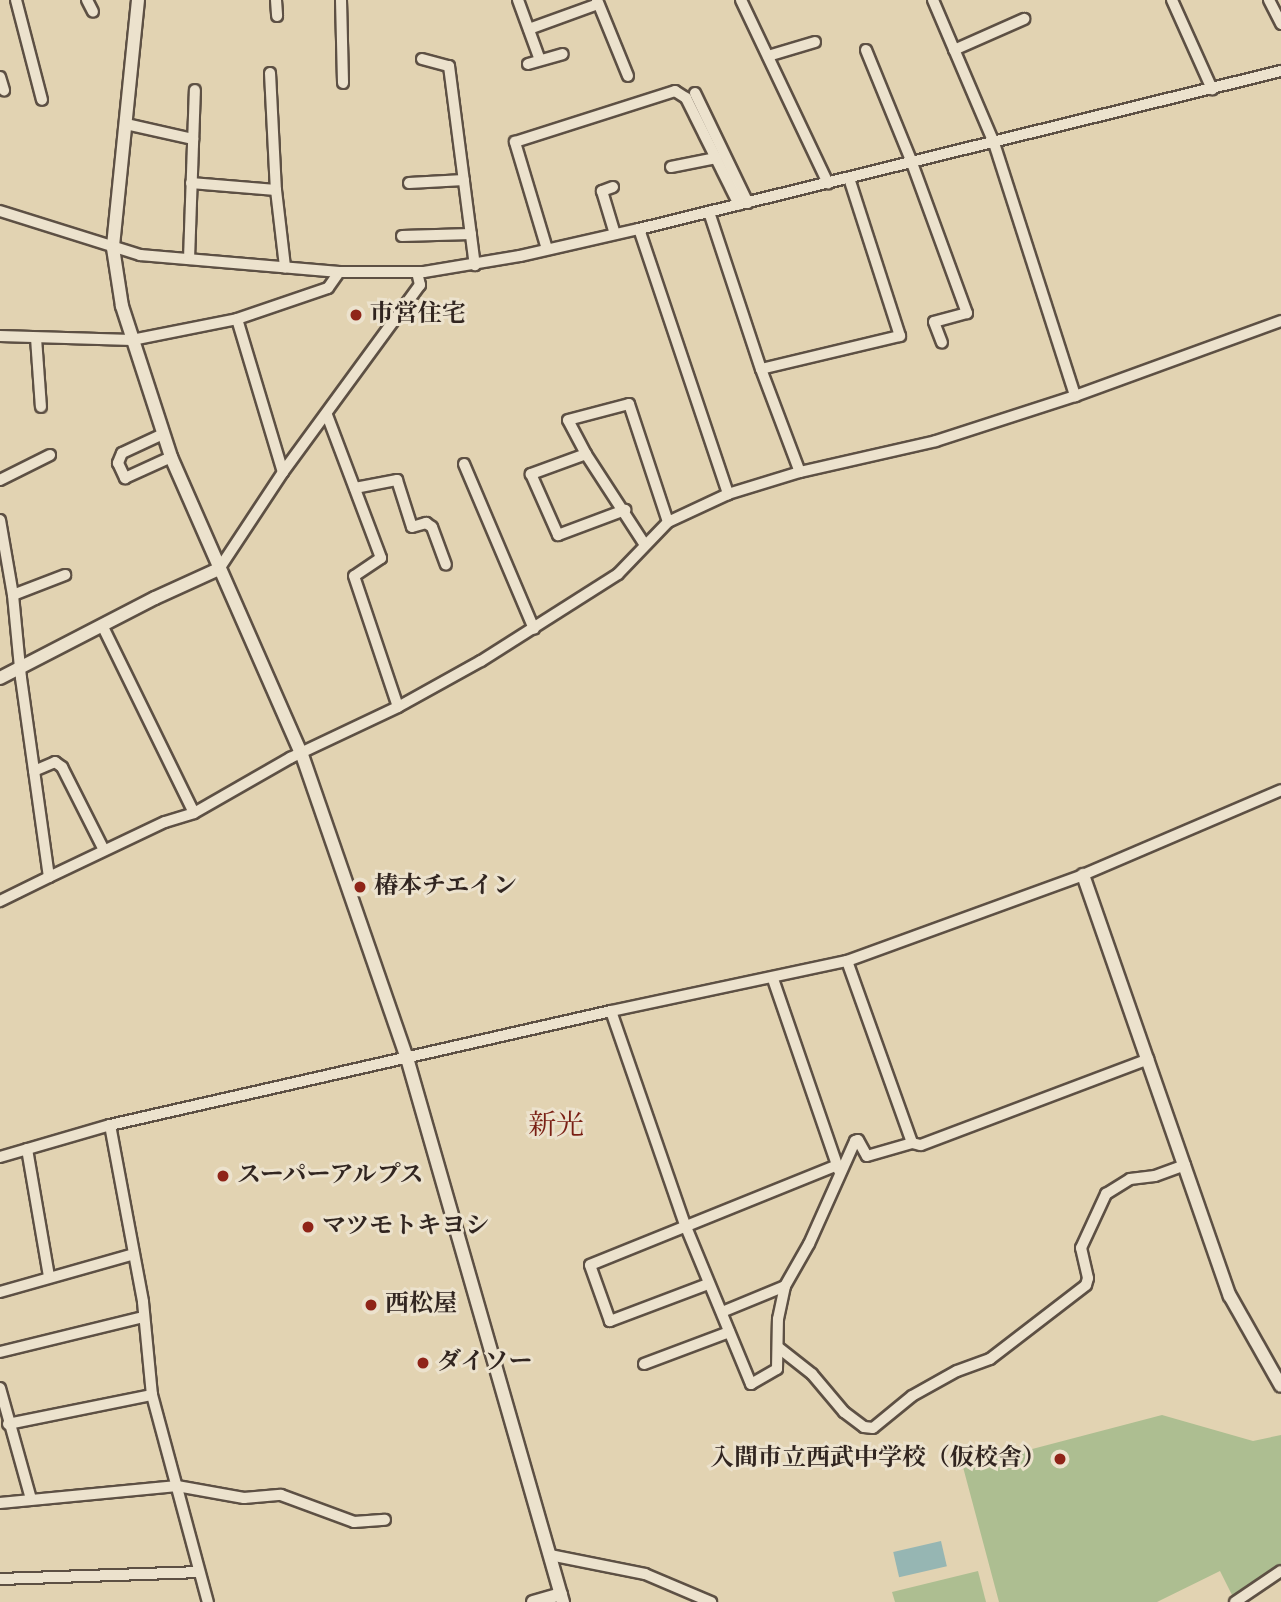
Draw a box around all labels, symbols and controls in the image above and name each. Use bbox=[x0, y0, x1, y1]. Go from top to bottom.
place label: 市営住宅 bbox=[370, 301, 466, 329]
marker: 市営住宅 bbox=[348, 307, 364, 323]
place label: 椿本チエイン bbox=[374, 873, 518, 901]
marker: 椿本チエイン bbox=[352, 879, 368, 895]
district label: 新光 bbox=[528, 1110, 584, 1144]
place label: スーパーアルプス bbox=[237, 1162, 428, 1190]
marker: スーパーアルプス bbox=[215, 1168, 231, 1184]
place label: マツモトキヨシ bbox=[322, 1213, 490, 1241]
marker: マツモトキヨシ bbox=[300, 1219, 316, 1235]
place label: 西松屋 bbox=[385, 1291, 457, 1319]
marker: 西松屋 bbox=[363, 1297, 379, 1313]
place label: ダイソー bbox=[437, 1349, 533, 1377]
marker: ダイソー bbox=[415, 1355, 431, 1371]
place label: 入間市立西武中学校（仮校舎） bbox=[710, 1445, 1046, 1473]
marker: 入間市立西武中学校（仮校舎） bbox=[1052, 1451, 1068, 1467]

